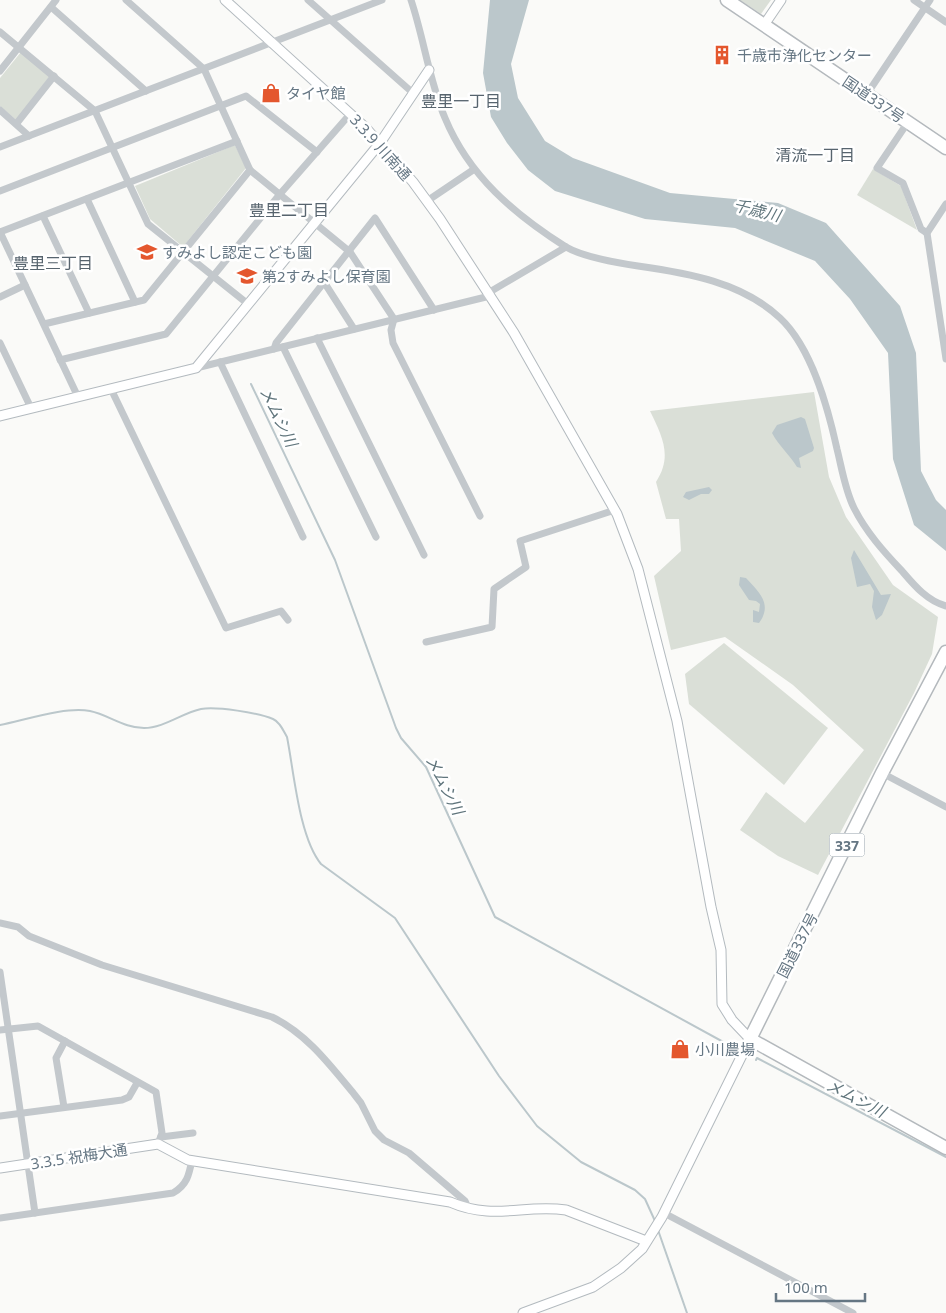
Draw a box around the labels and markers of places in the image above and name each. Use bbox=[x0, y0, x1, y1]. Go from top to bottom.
building icon: 千歳市浄化センター bbox=[711, 44, 733, 66]
place label: 千歳市浄化センター bbox=[737, 45, 872, 65]
shop icon: タイヤ館 bbox=[260, 82, 282, 104]
place label: タイヤ館 bbox=[286, 83, 346, 103]
school or university icon: すみよし認定こども園 bbox=[136, 241, 158, 263]
place label: すみよし認定こども園 bbox=[162, 242, 312, 262]
school or university icon: 第2すみよし保育園 bbox=[236, 265, 258, 287]
place label: 第2すみよし保育園 bbox=[262, 266, 391, 286]
shop icon: 小川農場 bbox=[669, 1038, 691, 1060]
place label: 小川農場 bbox=[695, 1039, 755, 1059]

